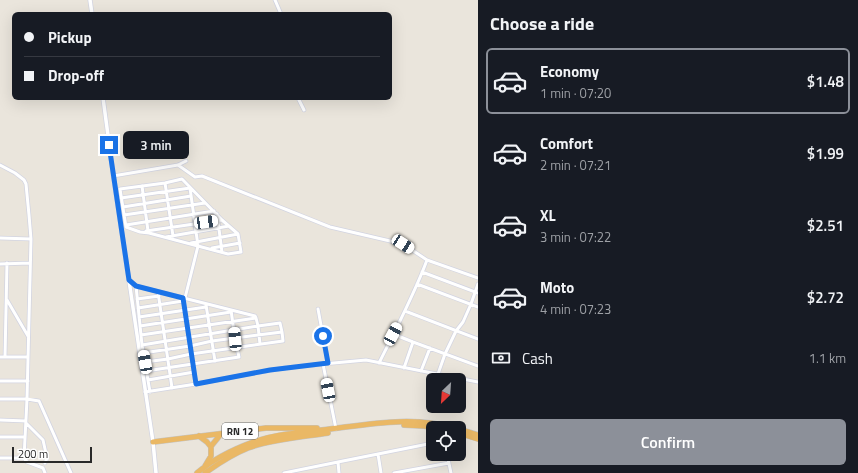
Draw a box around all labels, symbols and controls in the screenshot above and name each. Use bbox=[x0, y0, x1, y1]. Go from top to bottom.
text: Choose a ride bbox=[490, 10, 594, 37]
text: Pickup bbox=[48, 26, 92, 49]
text: Economy bbox=[540, 60, 599, 83]
icon: car bbox=[492, 63, 528, 99]
text: Drop-off bbox=[48, 64, 104, 87]
text: $1.48 bbox=[807, 70, 844, 93]
text: 1 min · 07:20 bbox=[540, 83, 611, 103]
callout: 3 min bbox=[123, 131, 189, 159]
text: Comfort bbox=[540, 132, 593, 155]
text: 3 min bbox=[140, 135, 172, 155]
icon: car bbox=[492, 135, 528, 171]
route end bbox=[100, 136, 118, 154]
text: $1.99 bbox=[807, 142, 844, 165]
text: 2 min · 07:21 bbox=[540, 155, 611, 175]
text: XL bbox=[540, 204, 556, 227]
icon: car bbox=[492, 207, 528, 243]
car bbox=[193, 214, 219, 230]
text: $2.51 bbox=[807, 214, 844, 237]
text: 3 min · 07:22 bbox=[540, 227, 611, 247]
car bbox=[390, 232, 416, 256]
text: Moto bbox=[540, 276, 574, 299]
icon: car bbox=[492, 279, 528, 315]
text: $2.72 bbox=[807, 286, 844, 309]
text: 4 min · 07:23 bbox=[540, 299, 611, 319]
car bbox=[382, 321, 404, 347]
car bbox=[228, 327, 242, 351]
route start bbox=[314, 327, 332, 345]
icon: cash bbox=[490, 347, 512, 369]
text: Cash bbox=[522, 347, 553, 370]
text: 1.1 km bbox=[809, 348, 846, 368]
car bbox=[137, 349, 153, 375]
north arrow bbox=[426, 373, 466, 413]
map controls bbox=[426, 373, 466, 461]
car bbox=[320, 377, 336, 403]
button: Confirm bbox=[490, 419, 846, 465]
button: locate bbox=[426, 421, 466, 461]
road number: RN 12 bbox=[222, 423, 258, 439]
scale bar bbox=[12, 445, 92, 464]
text: 200 m bbox=[18, 446, 48, 462]

